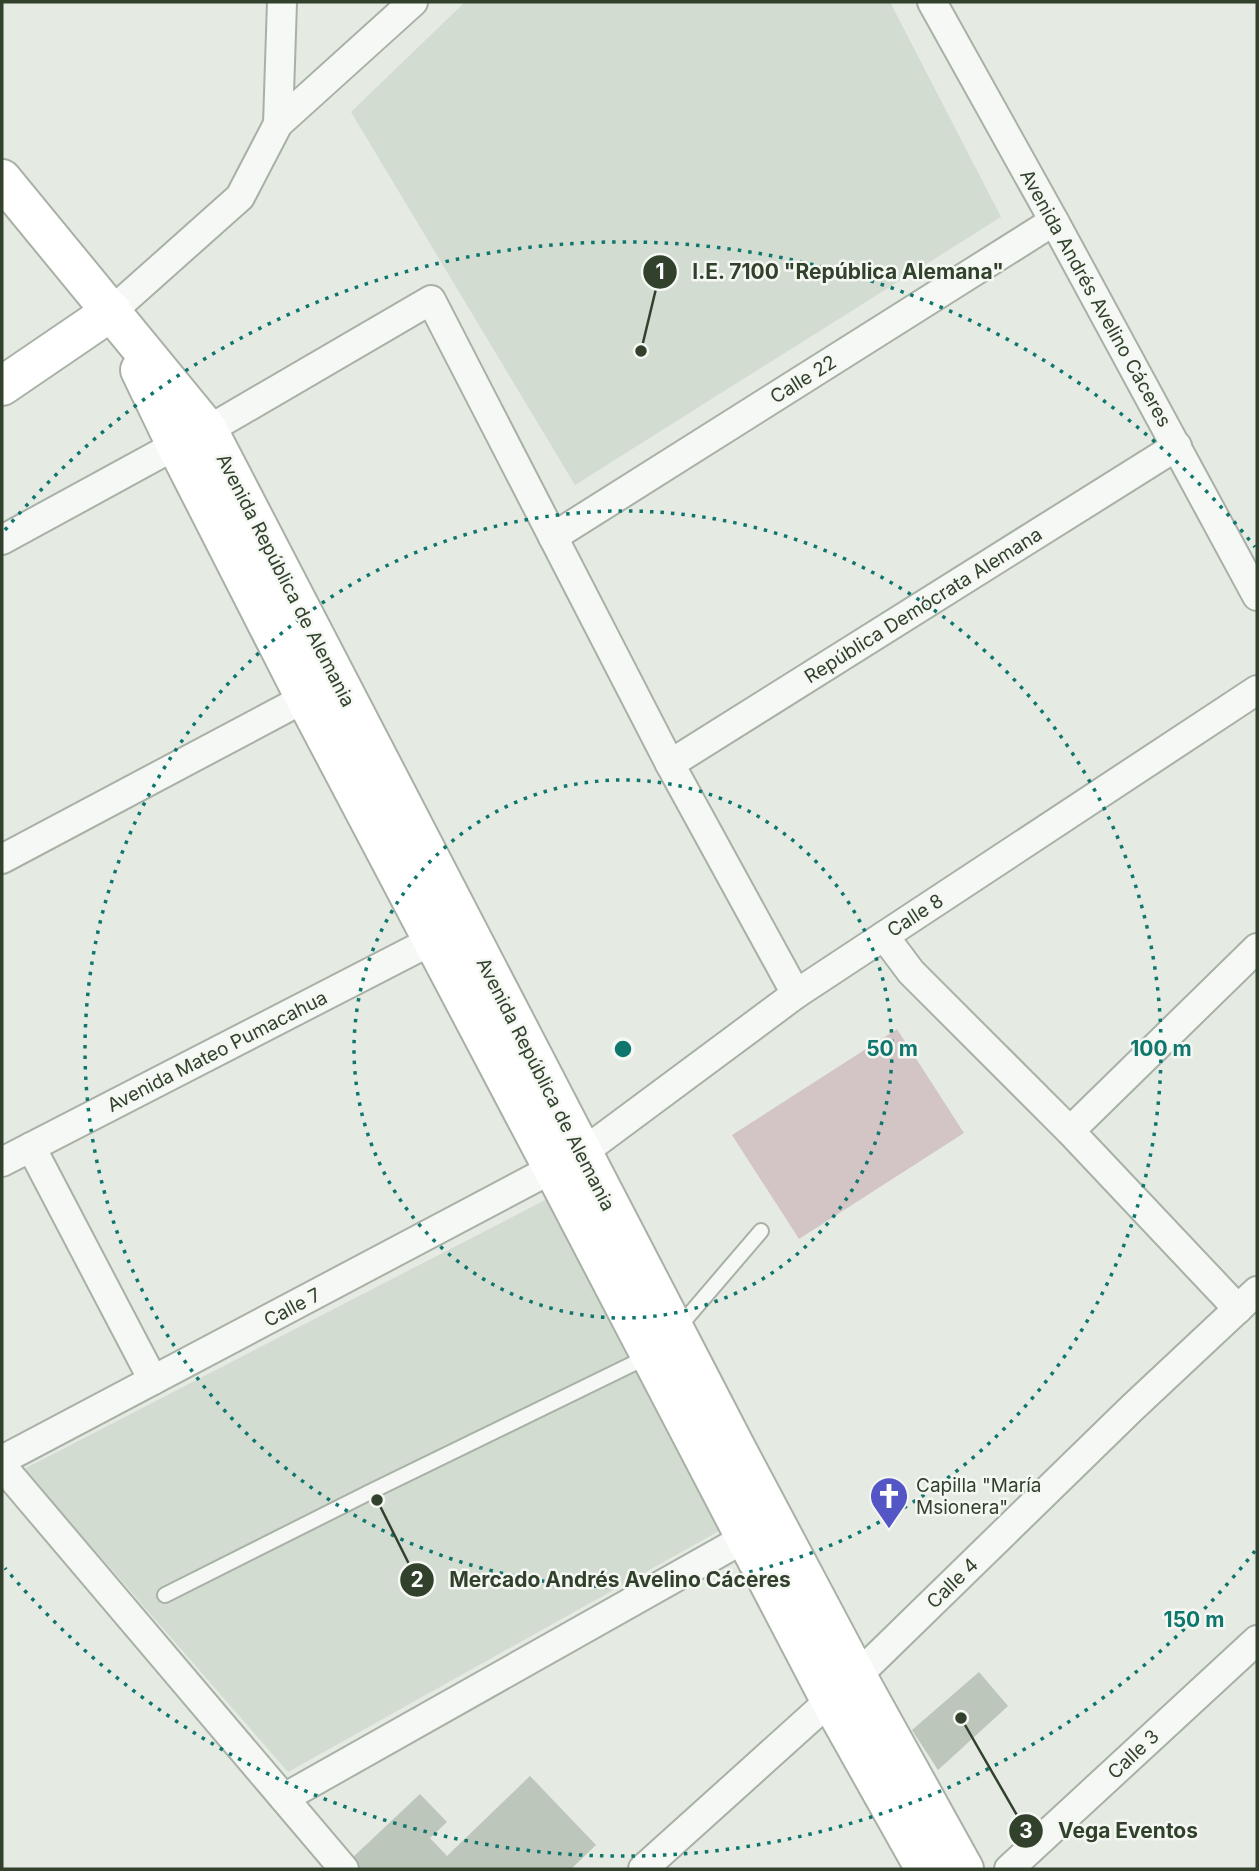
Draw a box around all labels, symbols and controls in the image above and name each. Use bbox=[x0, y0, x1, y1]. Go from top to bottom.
street label: Avenida Andrés Avelino Cáceres bbox=[1015, 166, 1176, 431]
callout: I.E. 7100 "República Alemana" bbox=[643, 251, 1018, 293]
text: 1 bbox=[655, 259, 665, 284]
text: I.E. 7100 "República Alemana" bbox=[692, 259, 1004, 284]
street label: Calle 22 bbox=[766, 350, 840, 409]
street label: Avenida República de Alemania bbox=[211, 450, 360, 711]
street label: República Demócrata Alemana bbox=[800, 523, 1046, 688]
street label: Calle 8 bbox=[883, 889, 948, 942]
street label: Avenida República de Alemania bbox=[471, 954, 620, 1215]
street label: Avenida Mateo Pumacahua bbox=[103, 986, 331, 1117]
text: 50 m bbox=[866, 1036, 918, 1061]
text: 100 m bbox=[1130, 1036, 1192, 1061]
centre of rings bbox=[611, 1037, 635, 1061]
street label: Calle 7 bbox=[260, 1283, 325, 1332]
place label: Capilla "María Msionera" bbox=[916, 1474, 1041, 1519]
church icon: Capilla "María Msionera" bbox=[868, 1475, 910, 1530]
street label: Calle 4 bbox=[922, 1553, 983, 1613]
callout: Mercado Andrés Avelino Cáceres bbox=[400, 1559, 804, 1601]
text: 2 bbox=[410, 1567, 424, 1592]
text: Mercado Andrés Avelino Cáceres bbox=[449, 1567, 791, 1592]
text: 150 m bbox=[1164, 1607, 1224, 1632]
street label: Calle 3 bbox=[1103, 1725, 1164, 1784]
callout: Vega Eventos bbox=[1009, 1810, 1212, 1852]
text: 3 bbox=[1019, 1818, 1033, 1843]
text: Vega Eventos bbox=[1058, 1818, 1198, 1843]

